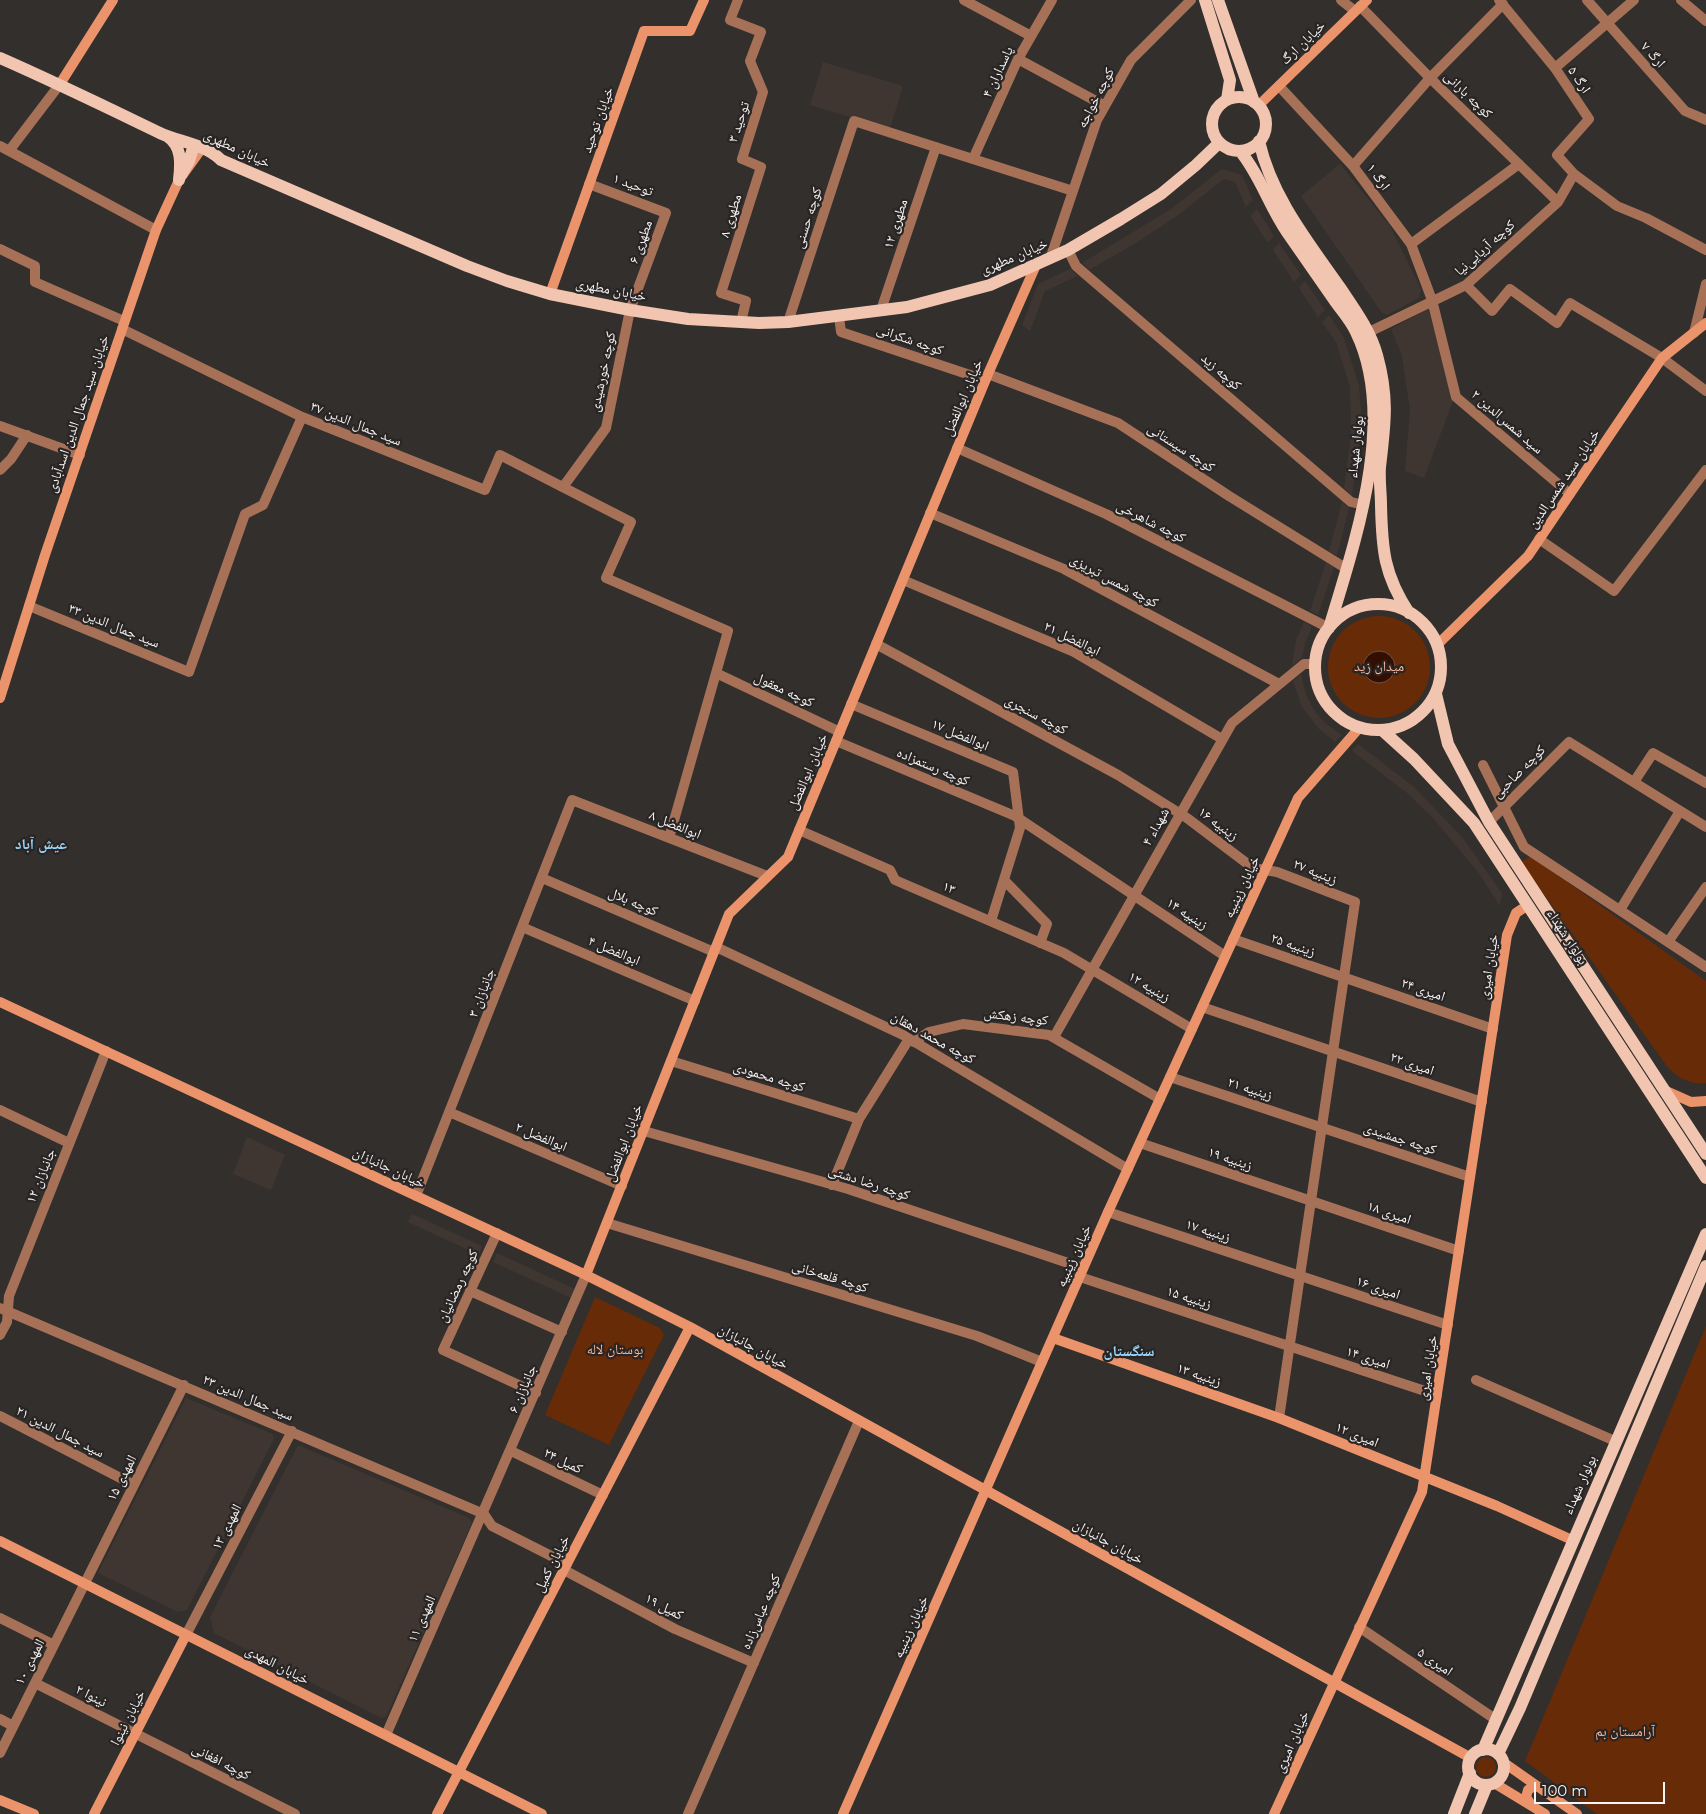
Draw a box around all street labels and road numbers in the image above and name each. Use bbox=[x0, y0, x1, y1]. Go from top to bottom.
street label: خیابان ارگ bbox=[1277, 18, 1329, 68]
street label: ارگ ۷ bbox=[1637, 39, 1669, 71]
street label: پاسداران ۴ bbox=[979, 44, 1017, 100]
street label: ارگ ۵ bbox=[1564, 63, 1594, 97]
street label: کوچه خواجه bbox=[1074, 65, 1118, 131]
street label: کوچه بارانی bbox=[1440, 68, 1496, 122]
street label: خیابان توحید bbox=[578, 85, 618, 155]
street label: توحید ۳ bbox=[725, 99, 753, 145]
street label: خیابان مطهری bbox=[201, 126, 273, 172]
street label: ارگ ۱ bbox=[1363, 160, 1393, 194]
street label: توحید ۱ bbox=[610, 170, 656, 200]
street label: کوچه حسنی bbox=[790, 185, 826, 251]
street label: مطهری ۸ bbox=[716, 192, 746, 240]
street label: مطهری ۱۲ bbox=[880, 197, 912, 251]
street label: کوچه آریایی‌نیا bbox=[1451, 217, 1519, 279]
street label: مطهری ۶ bbox=[625, 218, 657, 266]
street label: خیابان مطهری bbox=[978, 235, 1050, 279]
street label: خیابان مطهری bbox=[574, 275, 648, 305]
street label: کوچه شکرانی bbox=[874, 321, 946, 359]
street label: کوچه خورشیدی bbox=[586, 330, 620, 414]
street label: خیابان سید جمال الدین اسدآبادی bbox=[43, 333, 113, 495]
street label: کوچه زید bbox=[1197, 350, 1245, 394]
street label: خیابان ابوالفضل bbox=[939, 357, 987, 439]
street label: سید شمس‌الدین ۲ bbox=[1468, 386, 1546, 458]
street label: سید جمال الدین ۳۷ bbox=[308, 398, 404, 450]
street label: بولوار شهداء bbox=[1344, 415, 1368, 479]
street label: کوچه سیستانی bbox=[1144, 420, 1218, 476]
street label: خیابان سید شمس‌الدین bbox=[1524, 426, 1604, 532]
street label: کوچه شاهرخی bbox=[1114, 497, 1188, 547]
street label: کوچه شمس تبریزی bbox=[1067, 551, 1161, 611]
street label: سید جمال الدین ۳۳ bbox=[66, 600, 162, 652]
street label: ابوالفضل ۲۱ bbox=[1041, 618, 1103, 660]
street label: کوچه معقول bbox=[752, 669, 816, 711]
street label: کوچه سنجری bbox=[1002, 692, 1070, 738]
street label: ابوالفضل ۱۷ bbox=[929, 715, 991, 755]
street label: خیابان ابوالفضل bbox=[784, 731, 832, 813]
street label: کوچه صاحبی bbox=[1489, 742, 1549, 802]
street label: کوچه رستمزاده bbox=[894, 744, 972, 790]
street label: زینبیه ۱۶ bbox=[1195, 803, 1241, 845]
street label: شهداء ۴ bbox=[1139, 805, 1173, 849]
street label: ابوالفضل ۸ bbox=[647, 807, 703, 843]
street label: خیابان زینبیه bbox=[1220, 853, 1264, 921]
street label: زینبیه ۲۷ bbox=[1291, 856, 1339, 888]
street label: ۱۳ bbox=[940, 878, 958, 898]
street label: کوچه بلال bbox=[606, 884, 660, 920]
street label: زینبیه ۱۴ bbox=[1163, 894, 1211, 934]
street label: بولوار شهداء bbox=[1543, 906, 1591, 968]
street label: زینبیه ۲۵ bbox=[1269, 930, 1317, 960]
street label: ابوالفضل ۴ bbox=[586, 933, 642, 969]
street label: خیابان امیری bbox=[1476, 933, 1502, 1001]
street label: جانبازان ۳ bbox=[465, 966, 499, 1020]
street label: زینبیه ۱۲ bbox=[1125, 968, 1173, 1006]
street label: امیری ۲۴ bbox=[1399, 975, 1447, 1005]
street label: کوچه زهکش bbox=[983, 1005, 1049, 1029]
street label: کوچه محمد دهقان bbox=[888, 1008, 978, 1068]
street label: امیری ۲۲ bbox=[1388, 1049, 1436, 1079]
street label: کوچه محمودی bbox=[731, 1058, 807, 1096]
street label: زینبیه ۲۱ bbox=[1226, 1074, 1274, 1104]
street label: خیابان ابوالفضل bbox=[602, 1102, 646, 1184]
street label: ابوالفضل ۲ bbox=[513, 1119, 569, 1155]
street label: کوچه جمشیدی bbox=[1361, 1119, 1439, 1159]
street label: خیابان جانبازان bbox=[350, 1144, 428, 1192]
street label: زینبیه ۱۹ bbox=[1206, 1144, 1254, 1174]
street label: جانبازان ۱۲ bbox=[23, 1146, 59, 1206]
street label: کوچه رضا دشتی bbox=[826, 1162, 912, 1204]
street label: امیری ۱۸ bbox=[1365, 1198, 1413, 1228]
street label: زینبیه ۱۷ bbox=[1184, 1216, 1232, 1246]
street label: خیابان زینبیه bbox=[1053, 1222, 1095, 1290]
street label: کوچه رمضانیان bbox=[434, 1247, 482, 1325]
street label: کوچه قلعه‌خانی bbox=[790, 1257, 870, 1297]
street label: امیری ۱۶ bbox=[1354, 1273, 1402, 1303]
street label: زینبیه ۱۵ bbox=[1165, 1283, 1213, 1313]
street label: خیابان جانبازان bbox=[715, 1321, 791, 1373]
street label: خیابان امیری bbox=[1415, 1334, 1441, 1402]
street label: امیری ۱۴ bbox=[1344, 1343, 1392, 1373]
street label: زینبیه ۱۳ bbox=[1175, 1360, 1223, 1390]
street label: جانبازان ۶ bbox=[505, 1362, 541, 1416]
street label: سید جمال الدین ۲۳ bbox=[200, 1371, 296, 1425]
street label: سید جمال الدین ۲۱ bbox=[13, 1403, 107, 1461]
street label: امیری ۱۲ bbox=[1333, 1419, 1381, 1451]
street label: کمیل ۲۴ bbox=[541, 1444, 585, 1478]
street label: المهدی ۱۵ bbox=[103, 1452, 141, 1504]
street label: بولوار شهداء bbox=[1560, 1453, 1600, 1517]
street label: المهدی ۱۳ bbox=[208, 1501, 246, 1553]
street label: خیابان جانبازان bbox=[1070, 1516, 1146, 1568]
street label: خیابان کمیل bbox=[531, 1533, 573, 1595]
street label: کوچه عباس‌زاده bbox=[738, 1572, 784, 1652]
street label: کمیل ۱۹ bbox=[642, 1590, 686, 1624]
street label: المهدی ۱۱ bbox=[404, 1593, 440, 1645]
street label: خیابان زینبیه bbox=[890, 1593, 932, 1661]
street label: المهدی ۱۰ bbox=[11, 1636, 49, 1688]
street label: خیابان المهدی bbox=[242, 1642, 312, 1688]
street label: امیری ۵ bbox=[1414, 1644, 1456, 1680]
street label: نینوا ۲ bbox=[73, 1681, 109, 1711]
street label: خیابان نینوا bbox=[107, 1688, 149, 1748]
street label: خیابان امیری bbox=[1271, 1709, 1313, 1775]
street label: کوچه افغانی bbox=[189, 1740, 253, 1784]

